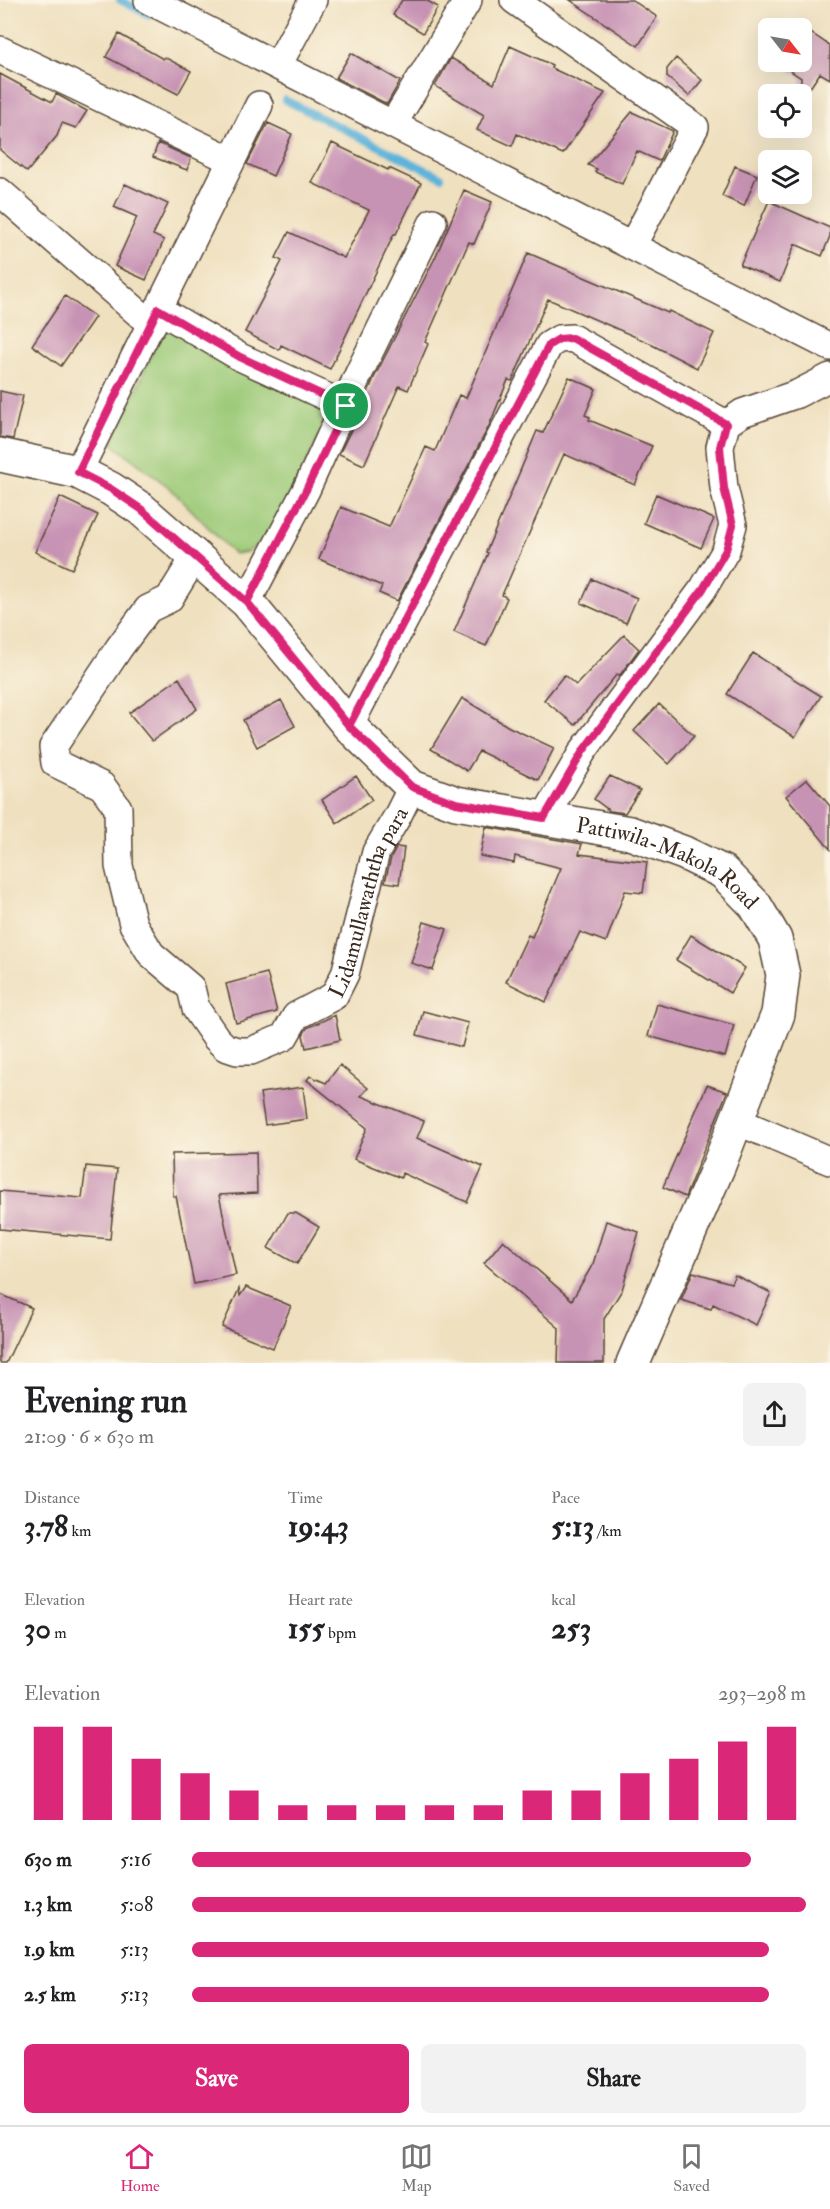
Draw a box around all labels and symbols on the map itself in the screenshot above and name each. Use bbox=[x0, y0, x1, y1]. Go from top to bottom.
north arrow bbox=[758, 18, 812, 72]
pin bbox=[320, 380, 371, 431]
street label: Lidamullawaththa para bbox=[322, 802, 415, 1003]
street label: Pattiwila-Makola Road bbox=[574, 811, 764, 915]

